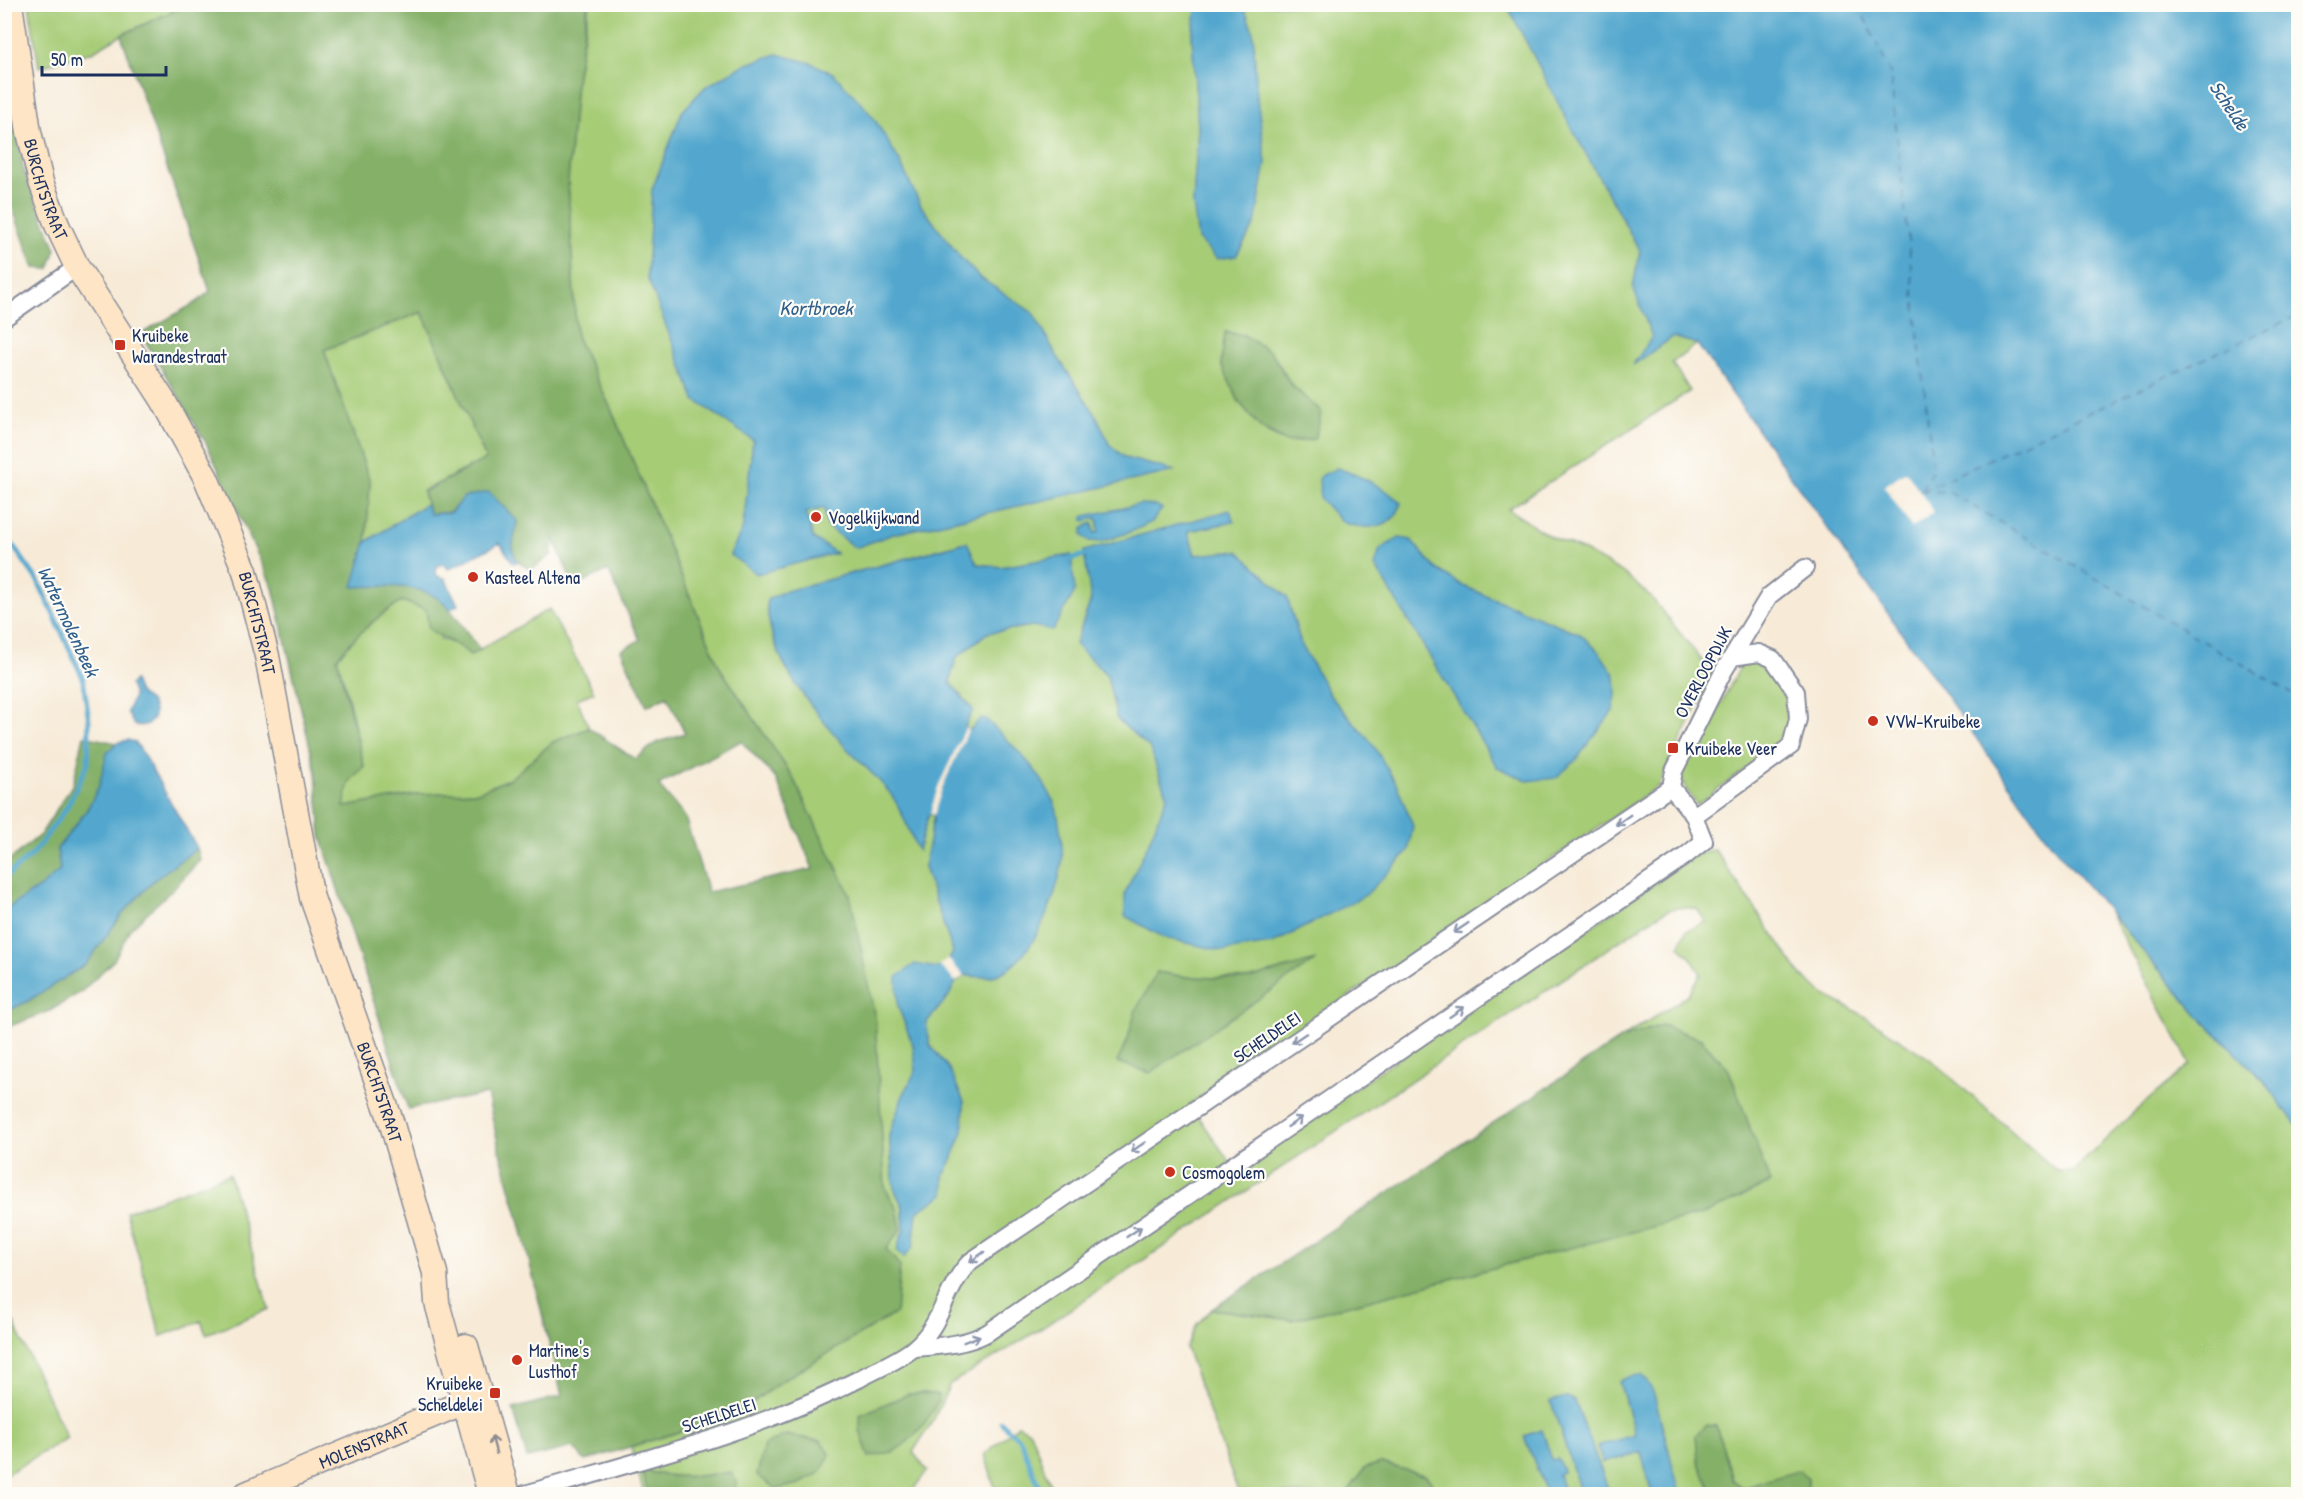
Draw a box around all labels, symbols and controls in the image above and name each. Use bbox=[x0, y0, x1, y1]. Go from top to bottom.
scale bar bbox=[42, 39, 166, 77]
text: 50 m bbox=[51, 47, 83, 72]
water label: Schelde bbox=[2204, 75, 2257, 136]
street label: BURCHTSTRAAT bbox=[19, 136, 75, 244]
water label: Kortbroek bbox=[779, 294, 854, 321]
place label: Kruibeke Warandestraat bbox=[132, 323, 228, 369]
marker: Kruibeke Warandestraat bbox=[113, 338, 127, 352]
place label: Vogelkijkwand bbox=[828, 505, 919, 530]
marker: Vogelkijkwand bbox=[809, 510, 823, 524]
water label: Watermolenbeek bbox=[32, 561, 107, 682]
place label: Kasteel Altena bbox=[485, 565, 580, 590]
street label: BURCHTSTRAAT bbox=[233, 569, 283, 677]
marker: Kasteel Altena bbox=[466, 570, 480, 584]
street label: OVERLOOPDIJK bbox=[1668, 621, 1738, 722]
place label: VVW-Kruibeke bbox=[1885, 709, 1980, 734]
marker: VVW-Kruibeke bbox=[1866, 714, 1880, 728]
place label: Kruibeke Veer bbox=[1685, 736, 1777, 761]
marker: Kruibeke Veer bbox=[1666, 741, 1680, 755]
one-way arrow bbox=[1616, 814, 1632, 826]
one-way arrow bbox=[1453, 922, 1469, 934]
street label: SCHELDELEI bbox=[1228, 1005, 1306, 1069]
one-way arrow bbox=[1448, 1006, 1464, 1018]
one-way arrow bbox=[1292, 1032, 1308, 1044]
street label: BURCHTSTRAAT bbox=[351, 1038, 409, 1146]
one-way arrow bbox=[1287, 1116, 1303, 1128]
one-way arrow bbox=[1130, 1141, 1147, 1154]
place label: Cosmogolem bbox=[1182, 1160, 1265, 1185]
marker: Cosmogolem bbox=[1163, 1165, 1177, 1179]
one-way arrow bbox=[1126, 1226, 1142, 1238]
one-way arrow bbox=[969, 1251, 985, 1263]
one-way arrow bbox=[962, 1333, 981, 1344]
place label: Martine's Lusthof bbox=[529, 1338, 589, 1384]
marker: Martine's Lusthof bbox=[510, 1353, 524, 1367]
place label: Kruibeke Scheldelei bbox=[418, 1371, 483, 1417]
marker: Kruibeke Scheldelei bbox=[488, 1386, 502, 1400]
street label: SCHELDELEI bbox=[679, 1391, 759, 1439]
street label: MOLENSTRAAT bbox=[315, 1414, 414, 1474]
one-way arrow bbox=[488, 1435, 499, 1454]

